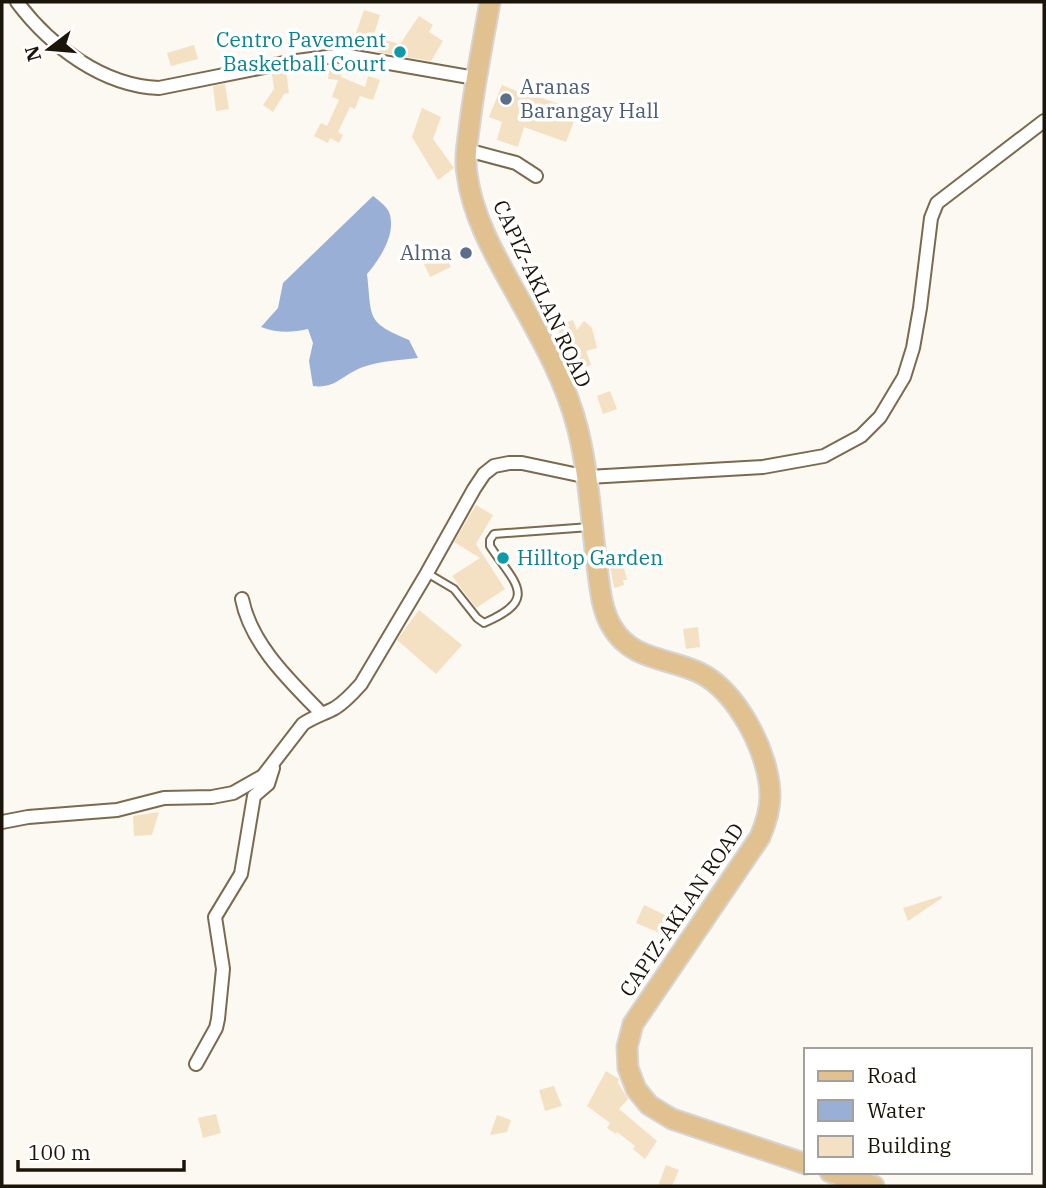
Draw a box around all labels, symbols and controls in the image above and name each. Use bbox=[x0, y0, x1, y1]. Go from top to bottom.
north arrow bbox=[14, 14, 84, 84]
place label: Centro Pavement Basketball Court bbox=[216, 25, 386, 77]
text: N bbox=[19, 43, 46, 64]
marker: Centro Pavement Basketball Court bbox=[392, 44, 408, 60]
place label: Aranas Barangay Hall bbox=[520, 72, 659, 124]
marker: Aranas Barangay Hall bbox=[498, 91, 514, 107]
street label: CAPIZ-AKLAN ROAD bbox=[487, 195, 599, 392]
place label: Alma bbox=[400, 238, 452, 266]
marker: Alma bbox=[458, 245, 474, 261]
place label: Hilltop Garden bbox=[517, 543, 663, 571]
marker: Hilltop Garden bbox=[495, 550, 511, 566]
street label: CAPIZ-AKLAN ROAD bbox=[613, 817, 750, 1002]
legend bbox=[804, 1048, 1032, 1174]
text: Road bbox=[867, 1061, 917, 1089]
text: Water bbox=[867, 1096, 926, 1124]
scale bar bbox=[18, 1128, 184, 1172]
text: Building bbox=[867, 1131, 952, 1159]
text: 100 m bbox=[28, 1138, 91, 1166]

